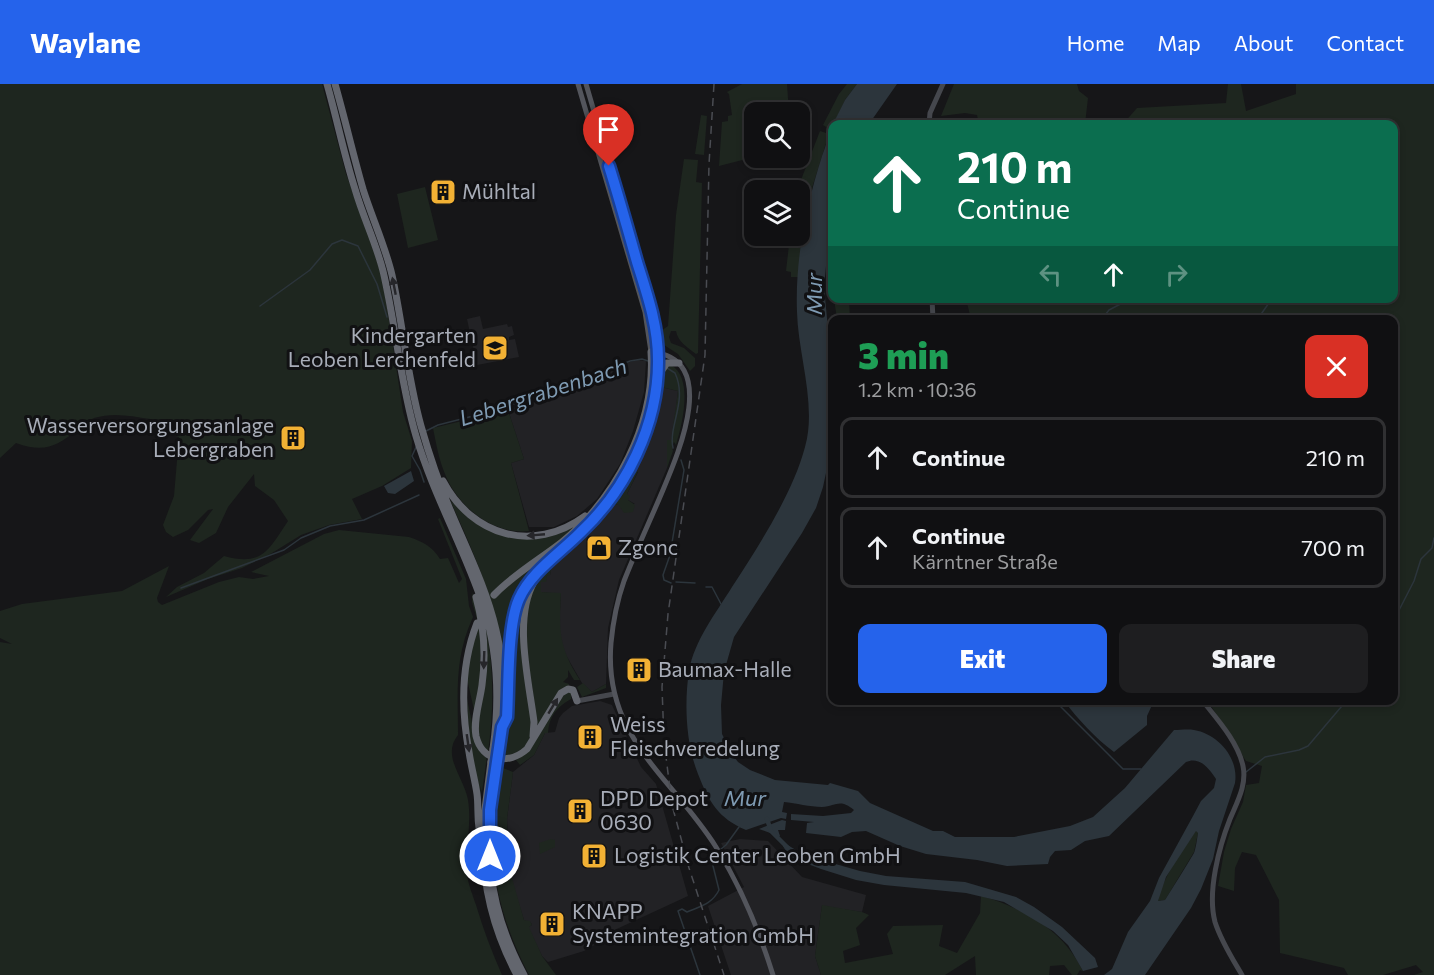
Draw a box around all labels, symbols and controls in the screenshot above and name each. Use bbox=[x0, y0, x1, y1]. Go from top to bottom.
text: Waylane bbox=[30, 25, 141, 59]
text: Home bbox=[1067, 30, 1124, 55]
text: Map bbox=[1157, 30, 1201, 55]
text: About bbox=[1234, 30, 1293, 55]
text: Contact bbox=[1326, 30, 1404, 55]
map controls bbox=[744, 102, 810, 246]
button: search bbox=[744, 102, 810, 168]
pin bbox=[583, 104, 634, 166]
icon: arrive bbox=[592, 113, 625, 146]
text: 210 m bbox=[957, 140, 1072, 192]
icon: ahead bbox=[858, 144, 936, 222]
building icon: Mühltal bbox=[428, 177, 458, 207]
place label: Mühltal bbox=[462, 178, 536, 203]
button: layers bbox=[744, 180, 810, 246]
text: Continue bbox=[957, 192, 1070, 225]
icon: left bbox=[1034, 258, 1067, 291]
icon: ahead bbox=[1097, 258, 1130, 291]
icon: right bbox=[1160, 258, 1193, 291]
water label: Mur bbox=[800, 272, 827, 315]
one-way arrow bbox=[389, 276, 398, 295]
place label: Kindergarten Leoben Lerchenfeld bbox=[288, 322, 476, 371]
text: 3 min bbox=[858, 332, 949, 376]
school or university icon: Kindergarten Leoben Lerchenfeld bbox=[480, 333, 510, 363]
button: close bbox=[1305, 335, 1368, 398]
water label: Lebergrabenbach bbox=[456, 352, 630, 431]
text: 1.2 km · 10:36 bbox=[858, 377, 977, 401]
place label: Wasserversorgungsanlage Lebergraben bbox=[26, 412, 274, 461]
building icon: Wasserversorgungsanlage Lebergraben bbox=[278, 423, 308, 453]
icon: ahead bbox=[861, 441, 894, 474]
text: Continue bbox=[912, 444, 1005, 471]
text: 210 m bbox=[1306, 444, 1365, 471]
text: Continue bbox=[912, 522, 1005, 549]
one-way arrow bbox=[527, 530, 546, 540]
icon: ahead bbox=[861, 531, 894, 564]
shop icon: Zgonc bbox=[584, 533, 614, 563]
place label: Zgonc bbox=[618, 534, 678, 559]
text: 700 m bbox=[1301, 534, 1365, 561]
text: Kärntner Straße bbox=[912, 549, 1058, 573]
button: Exit bbox=[858, 624, 1107, 693]
button: Share bbox=[1119, 624, 1368, 693]
one-way arrow bbox=[479, 651, 488, 670]
building icon: Baumax-Halle bbox=[624, 655, 654, 685]
place label: Baumax-Halle bbox=[658, 656, 792, 681]
one-way arrow bbox=[547, 698, 558, 714]
place label: Weiss Fleischveredelung bbox=[610, 711, 780, 760]
building icon: Weiss Fleischveredelung bbox=[575, 722, 605, 752]
one-way arrow bbox=[463, 733, 472, 752]
water label: Mur bbox=[724, 784, 767, 811]
place label: DPD Depot 0630 bbox=[600, 785, 708, 834]
building icon: DPD Depot 0630 bbox=[565, 796, 595, 826]
position arrow bbox=[458, 824, 522, 888]
building icon: Logistik Center Leoben GmbH bbox=[579, 841, 609, 871]
place label: Logistik Center Leoben GmbH bbox=[614, 842, 901, 867]
place label: KNAPP Systemintegration GmbH bbox=[572, 898, 814, 947]
building icon: KNAPP Systemintegration GmbH bbox=[537, 909, 567, 939]

